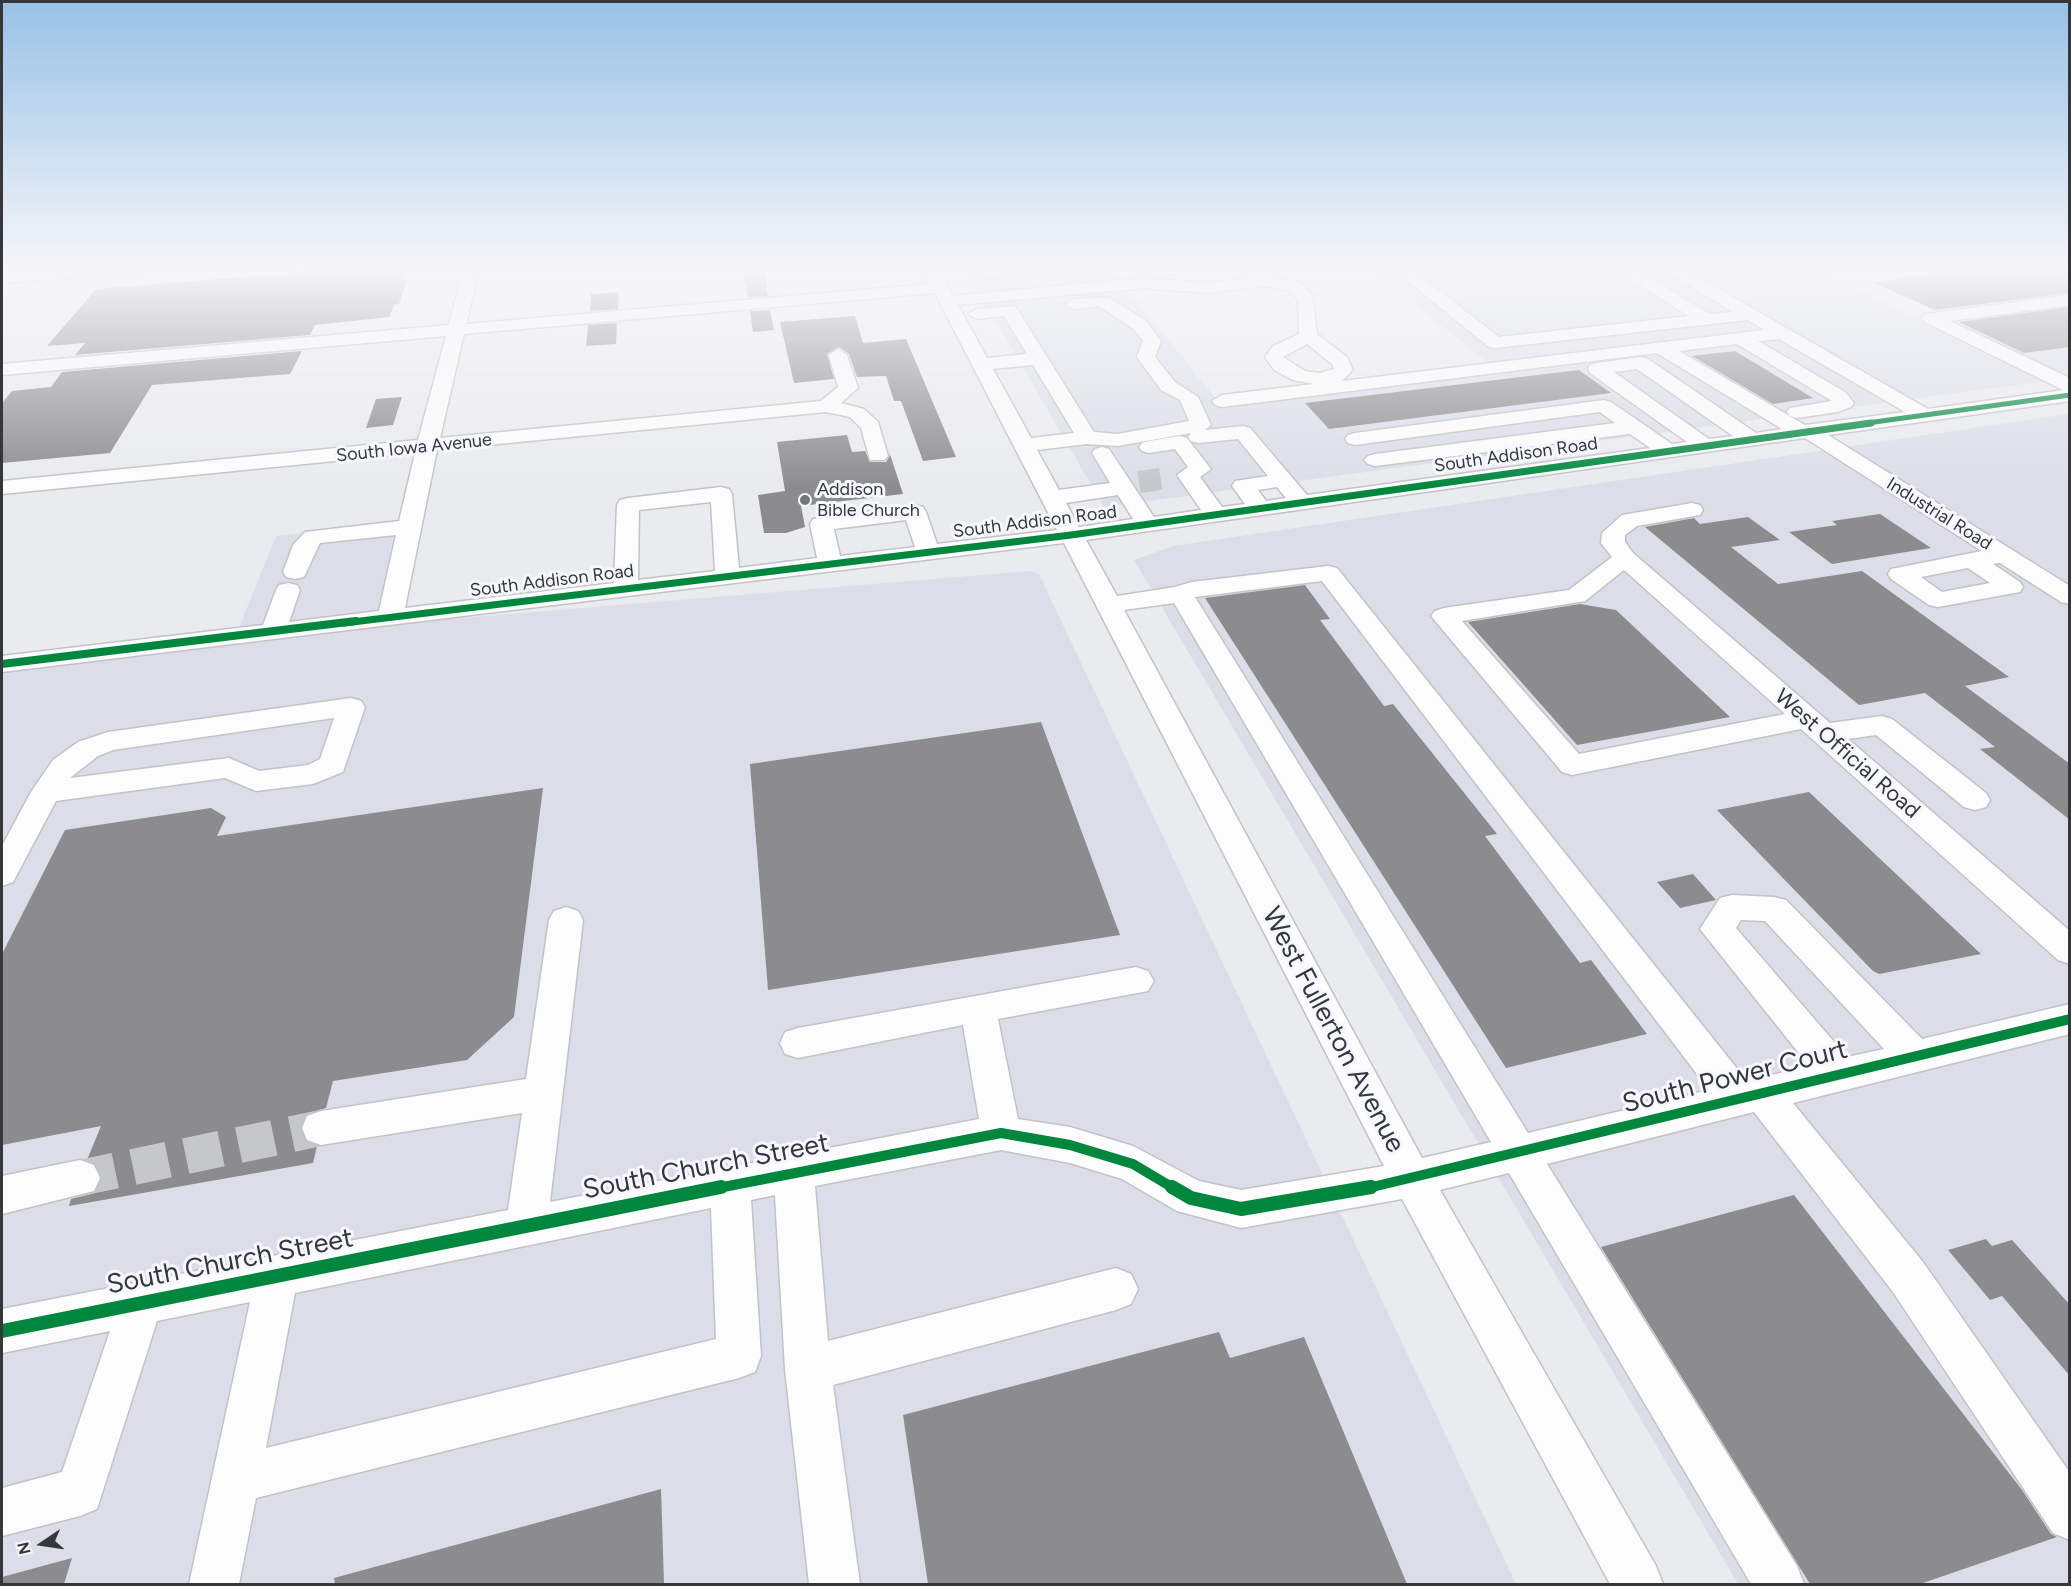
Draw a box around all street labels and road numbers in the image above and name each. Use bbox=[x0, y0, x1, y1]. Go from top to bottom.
street label: South Iowa Avenue bbox=[335, 429, 493, 467]
street label: South Addison Road bbox=[1433, 433, 1599, 477]
street label: Industrial Road bbox=[1882, 473, 1996, 555]
street label: South Addison Road bbox=[952, 501, 1118, 543]
street label: South Addison Road bbox=[469, 560, 635, 602]
street label: West Official Road bbox=[1769, 684, 1925, 824]
street label: West Fullerton Avenue bbox=[1255, 902, 1411, 1158]
street label: South Power Court bbox=[1619, 1033, 1851, 1121]
street label: South Church Street bbox=[580, 1127, 832, 1207]
street label: South Church Street bbox=[104, 1222, 356, 1302]

